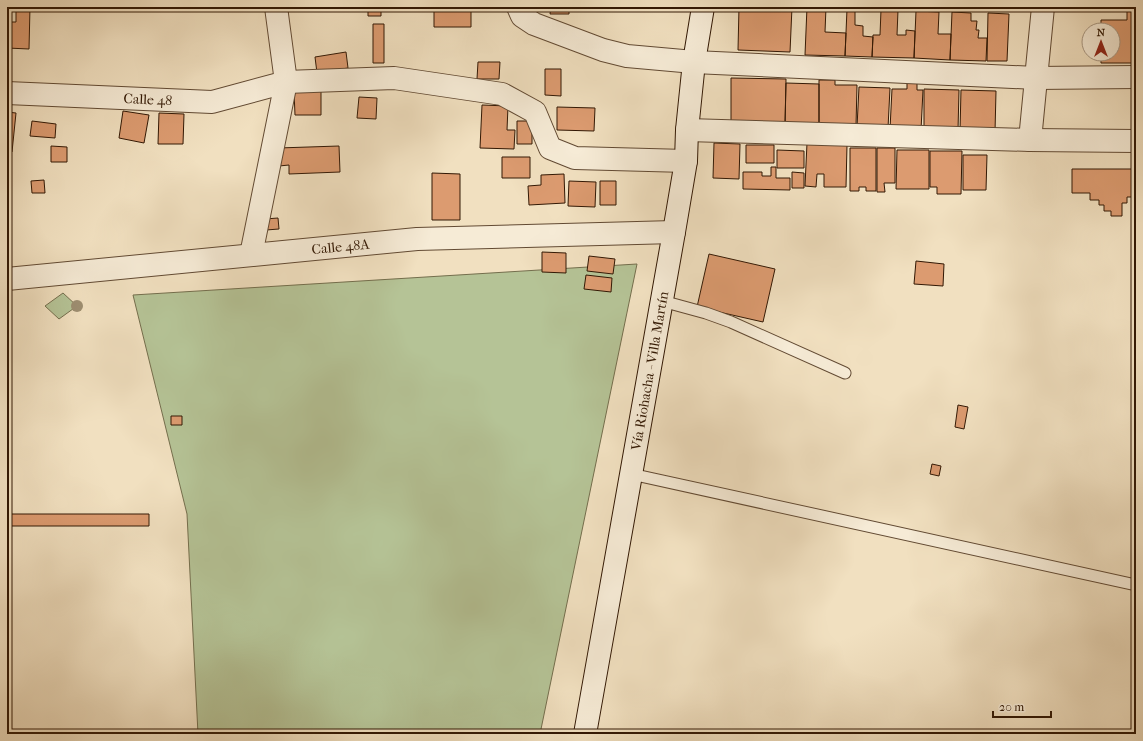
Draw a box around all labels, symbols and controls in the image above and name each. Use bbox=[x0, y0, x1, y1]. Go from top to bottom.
north arrow bbox=[1081, 22, 1121, 62]
text: N bbox=[1097, 26, 1106, 39]
street label: Calle 48 bbox=[123, 90, 173, 109]
street label: Calle 48A bbox=[311, 235, 371, 258]
street label: Vía Riohacha - Villa Martín bbox=[627, 290, 672, 453]
scale bar bbox=[993, 693, 1051, 719]
text: 20 m bbox=[999, 700, 1024, 714]

